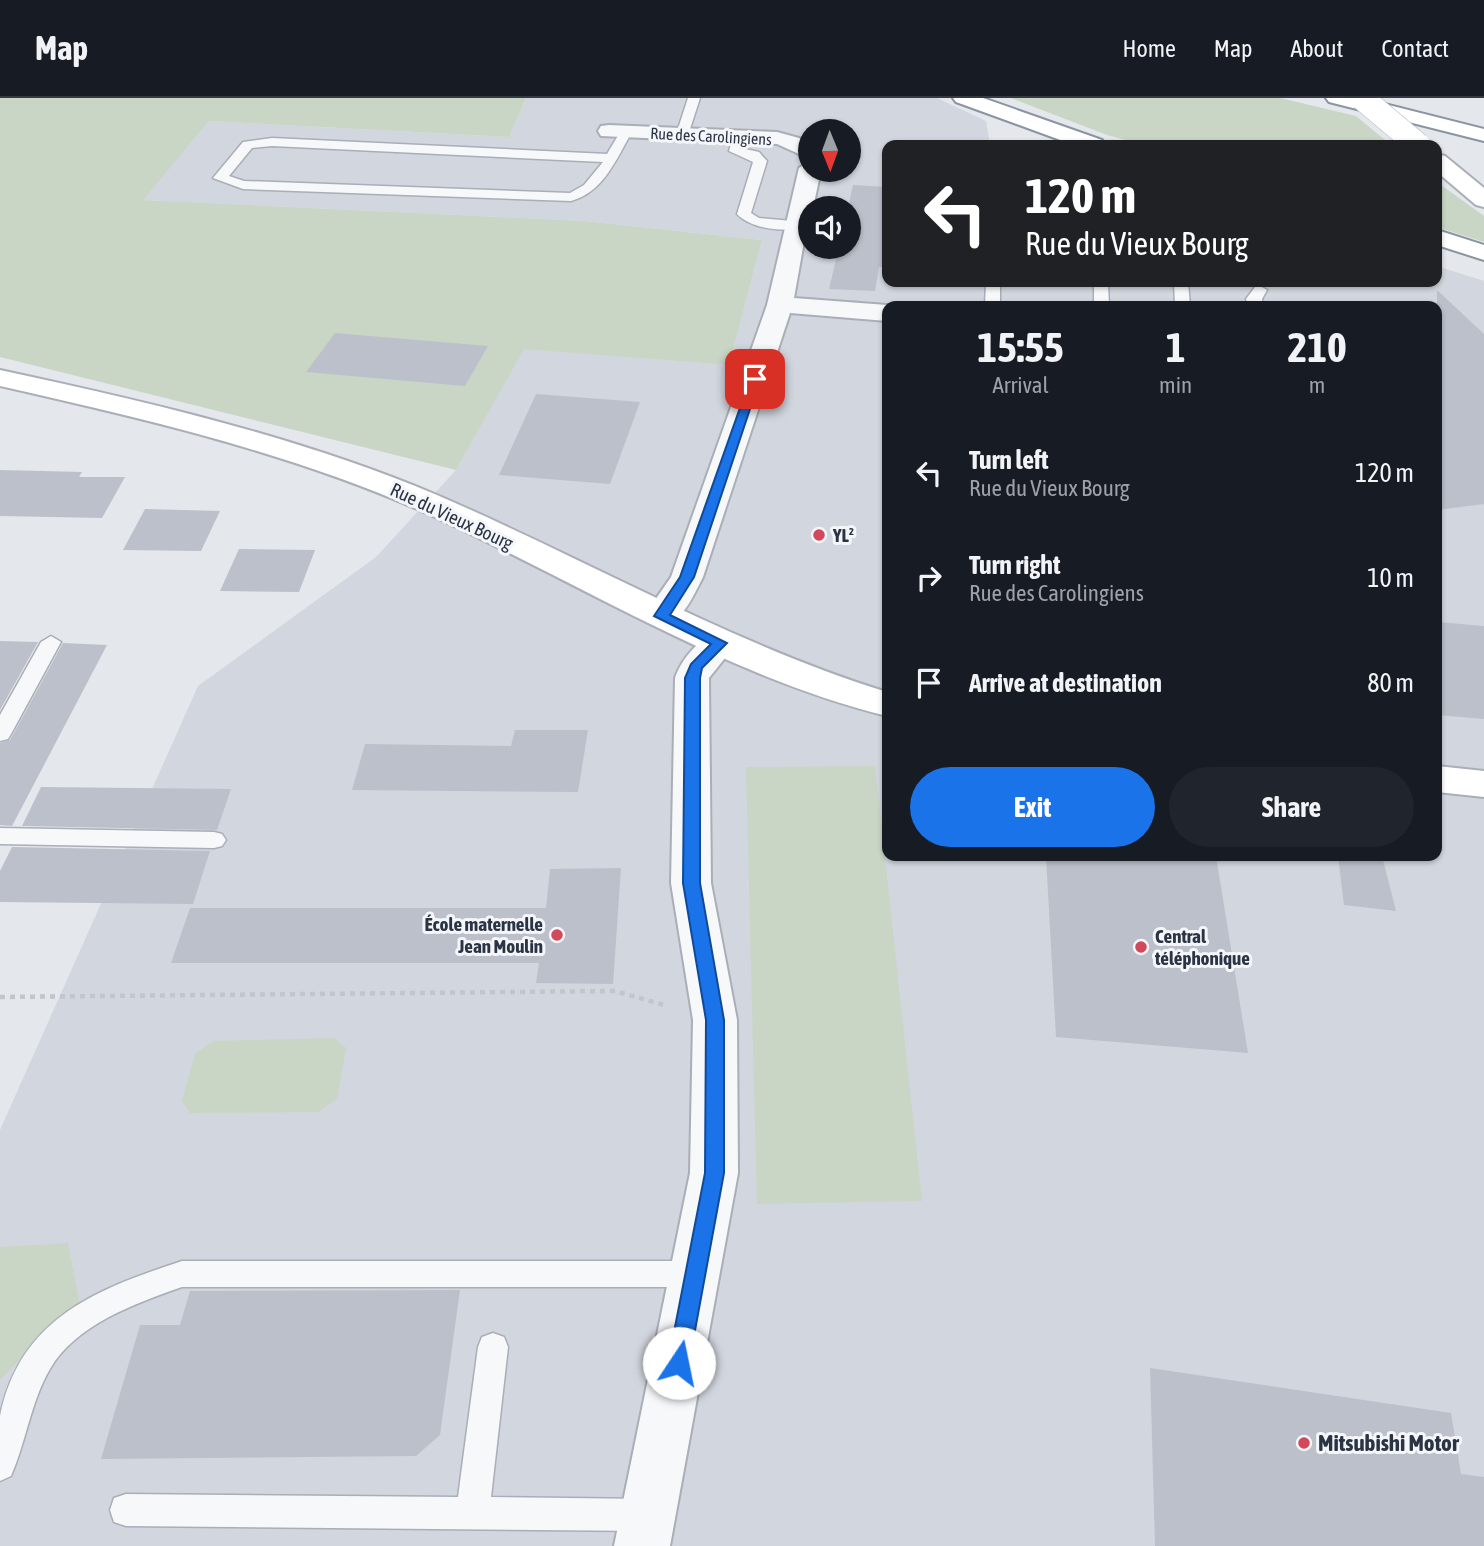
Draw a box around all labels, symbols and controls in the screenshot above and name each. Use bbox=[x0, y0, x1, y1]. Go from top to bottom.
text: Map bbox=[35, 29, 88, 67]
text: Home bbox=[1122, 35, 1176, 62]
text: Map bbox=[1214, 35, 1252, 62]
text: About bbox=[1290, 35, 1343, 62]
text: Contact bbox=[1381, 35, 1449, 62]
north arrow bbox=[798, 119, 861, 182]
map controls bbox=[798, 119, 861, 259]
street label: Rue des Carolingiens bbox=[650, 124, 773, 149]
text: 120 m bbox=[1025, 167, 1136, 223]
icon: left bbox=[910, 168, 1001, 259]
button: sound bbox=[798, 196, 861, 259]
text: Rue du Vieux Bourg bbox=[1025, 225, 1249, 262]
text: 15:55 bbox=[977, 323, 1064, 371]
text: 1 bbox=[1166, 323, 1185, 371]
text: 210 bbox=[1287, 323, 1347, 371]
pin bbox=[725, 349, 785, 409]
icon: arrive bbox=[736, 360, 774, 398]
text: Arrival bbox=[992, 372, 1049, 398]
text: min bbox=[1159, 372, 1192, 398]
text: m bbox=[1309, 372, 1325, 398]
text: Turn left bbox=[969, 445, 1049, 475]
icon: left bbox=[910, 454, 948, 492]
text: 120 m bbox=[1355, 458, 1414, 488]
text: Rue du Vieux Bourg bbox=[969, 475, 1130, 501]
street label: Rue du Vieux Bourg bbox=[387, 478, 518, 554]
place label: YL² bbox=[832, 524, 854, 546]
marker: YL² bbox=[811, 527, 827, 543]
text: Turn right bbox=[969, 550, 1060, 580]
icon: right bbox=[910, 559, 948, 597]
text: 10 m bbox=[1367, 563, 1414, 593]
text: Rue des Carolingiens bbox=[969, 580, 1144, 606]
icon: arrive bbox=[910, 664, 948, 702]
text: Arrive at destination bbox=[969, 668, 1162, 698]
text: 80 m bbox=[1367, 668, 1414, 698]
button: Exit bbox=[910, 767, 1155, 847]
button: Share bbox=[1169, 767, 1414, 847]
place label: École maternelle Jean Moulin bbox=[424, 913, 543, 957]
place label: Central téléphonique bbox=[1154, 925, 1250, 969]
marker: École maternelle Jean Moulin bbox=[549, 927, 565, 943]
marker: Central téléphonique bbox=[1133, 939, 1149, 955]
position arrow bbox=[642, 1326, 716, 1400]
place label: Mitsubishi Motor bbox=[1318, 1430, 1460, 1456]
marker: Mitsubishi Motor bbox=[1296, 1435, 1312, 1451]

